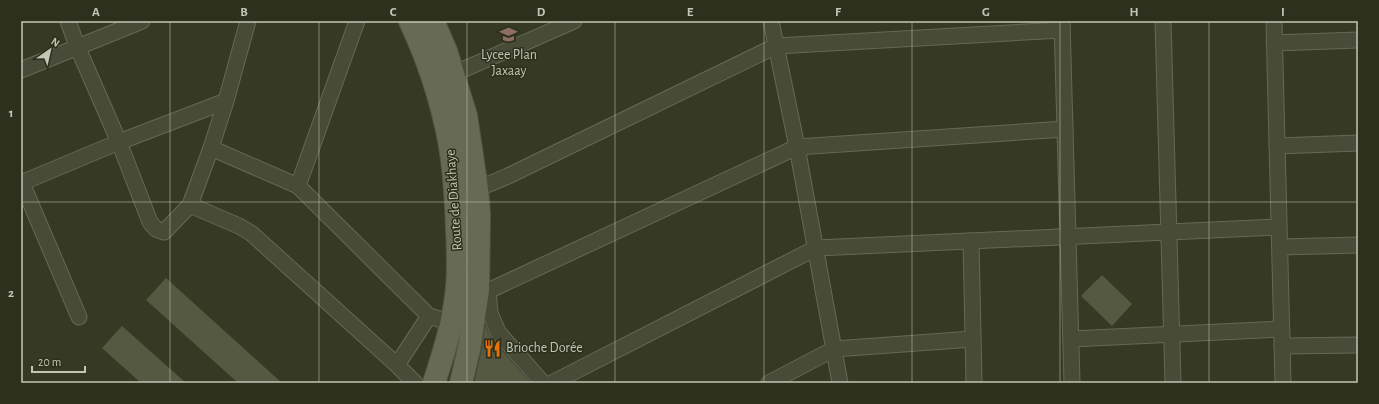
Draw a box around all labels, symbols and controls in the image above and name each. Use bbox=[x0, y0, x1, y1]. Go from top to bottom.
text: A bbox=[92, 6, 100, 19]
text: B bbox=[240, 6, 248, 19]
text: C bbox=[390, 6, 397, 19]
text: D bbox=[537, 6, 546, 19]
text: E bbox=[687, 6, 694, 19]
text: F bbox=[835, 6, 842, 19]
text: G bbox=[982, 6, 990, 19]
text: H bbox=[1129, 6, 1139, 19]
text: I bbox=[1281, 6, 1285, 19]
school or university icon: Lycee Plan Jaxaay bbox=[499, 25, 519, 45]
north arrow bbox=[30, 30, 70, 70]
text: N bbox=[49, 35, 62, 49]
place label: Lycee Plan Jaxaay bbox=[481, 48, 537, 78]
text: 1 bbox=[9, 107, 13, 120]
street label: Route de Diakhaye bbox=[443, 149, 465, 251]
text: 2 bbox=[8, 287, 14, 300]
restaurant icon: Brioche Dorée bbox=[483, 338, 503, 358]
place label: Brioche Dorée bbox=[506, 341, 583, 355]
scale bar bbox=[32, 348, 85, 374]
text: 20 m bbox=[38, 356, 61, 368]

